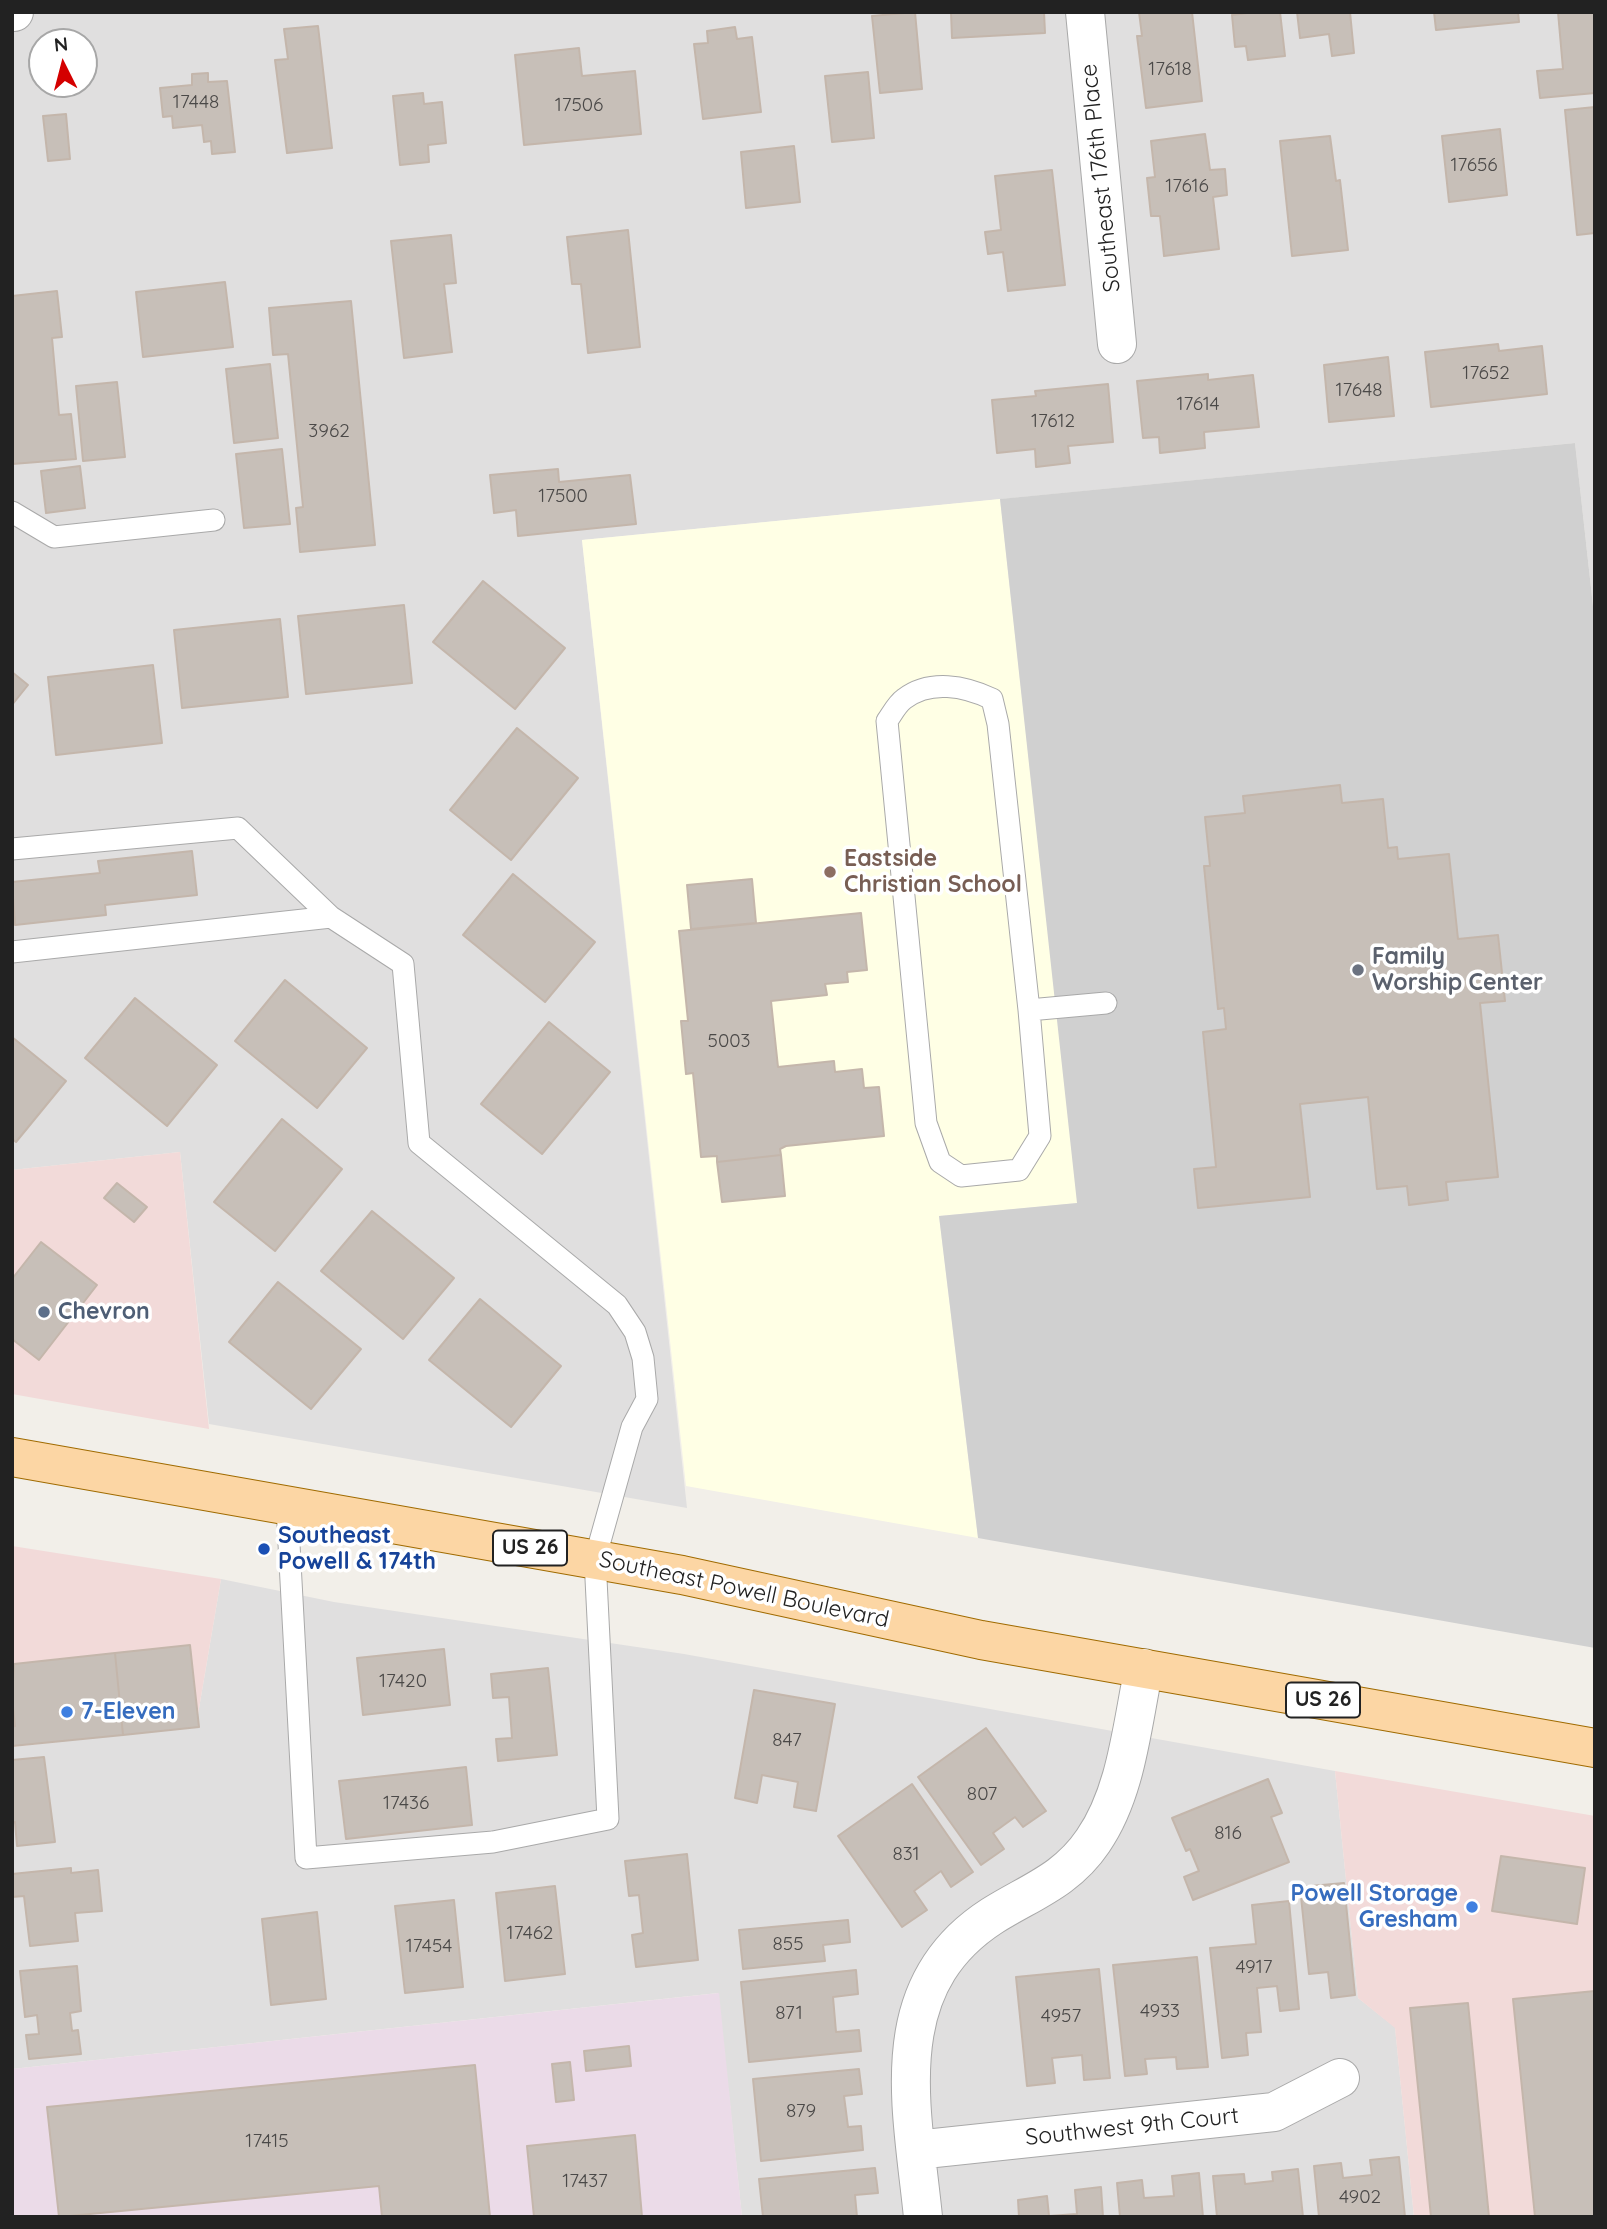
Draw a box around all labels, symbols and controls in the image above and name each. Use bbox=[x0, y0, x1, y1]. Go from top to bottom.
north arrow bbox=[28, 28, 98, 98]
text: N bbox=[53, 31, 69, 57]
house number: 17618 bbox=[1148, 58, 1192, 80]
street label: Southeast 176th Place bbox=[1075, 62, 1127, 294]
house number: 17448 bbox=[173, 91, 219, 113]
house number: 17506 bbox=[555, 94, 603, 116]
house number: 17656 bbox=[1450, 154, 1498, 176]
house number: 17616 bbox=[1165, 175, 1209, 197]
house number: 17652 bbox=[1462, 362, 1510, 384]
house number: 17648 bbox=[1336, 379, 1382, 401]
house number: 17614 bbox=[1176, 393, 1220, 415]
house number: 17612 bbox=[1031, 410, 1075, 432]
house number: 3962 bbox=[308, 420, 350, 442]
house number: 17500 bbox=[538, 485, 588, 507]
place label: Eastside Christian School bbox=[844, 845, 1022, 899]
marker: Eastside Christian School bbox=[822, 864, 838, 880]
place label: Family Worship Center bbox=[1372, 943, 1543, 997]
marker: Family Worship Center bbox=[1350, 962, 1366, 978]
house number: 5003 bbox=[708, 1030, 750, 1052]
place label: Chevron bbox=[58, 1298, 150, 1326]
marker: Chevron bbox=[36, 1304, 52, 1320]
place label: Southeast Powell & 174th bbox=[278, 1522, 436, 1576]
road number: US 26 bbox=[493, 1530, 567, 1566]
marker: Southeast Powell & 174th bbox=[256, 1541, 272, 1557]
street label: Southeast Powell Boulevard bbox=[597, 1546, 891, 1634]
house number: 17420 bbox=[379, 1670, 427, 1692]
road number: US 26 bbox=[1286, 1682, 1360, 1718]
place label: 7-Eleven bbox=[81, 1698, 175, 1726]
marker: 7-Eleven bbox=[59, 1704, 75, 1720]
house number: 847 bbox=[772, 1729, 802, 1751]
house number: 807 bbox=[967, 1783, 997, 1805]
house number: 17436 bbox=[383, 1792, 429, 1814]
house number: 816 bbox=[1214, 1822, 1242, 1844]
house number: 831 bbox=[892, 1843, 920, 1865]
place label: Powell Storage Gresham bbox=[1291, 1880, 1458, 1934]
marker: Powell Storage Gresham bbox=[1464, 1899, 1480, 1915]
house number: 17462 bbox=[507, 1922, 553, 1944]
house number: 855 bbox=[773, 1933, 803, 1955]
house number: 17454 bbox=[406, 1935, 452, 1957]
house number: 4917 bbox=[1235, 1956, 1273, 1978]
house number: 4933 bbox=[1140, 2000, 1180, 2022]
house number: 871 bbox=[775, 2002, 803, 2024]
house number: 4957 bbox=[1041, 2005, 1081, 2027]
house number: 879 bbox=[786, 2100, 816, 2122]
street label: Southwest 9th Court bbox=[1024, 2102, 1240, 2152]
house number: 17415 bbox=[245, 2130, 289, 2152]
house number: 17437 bbox=[562, 2170, 608, 2192]
house number: 4902 bbox=[1339, 2186, 1381, 2208]

